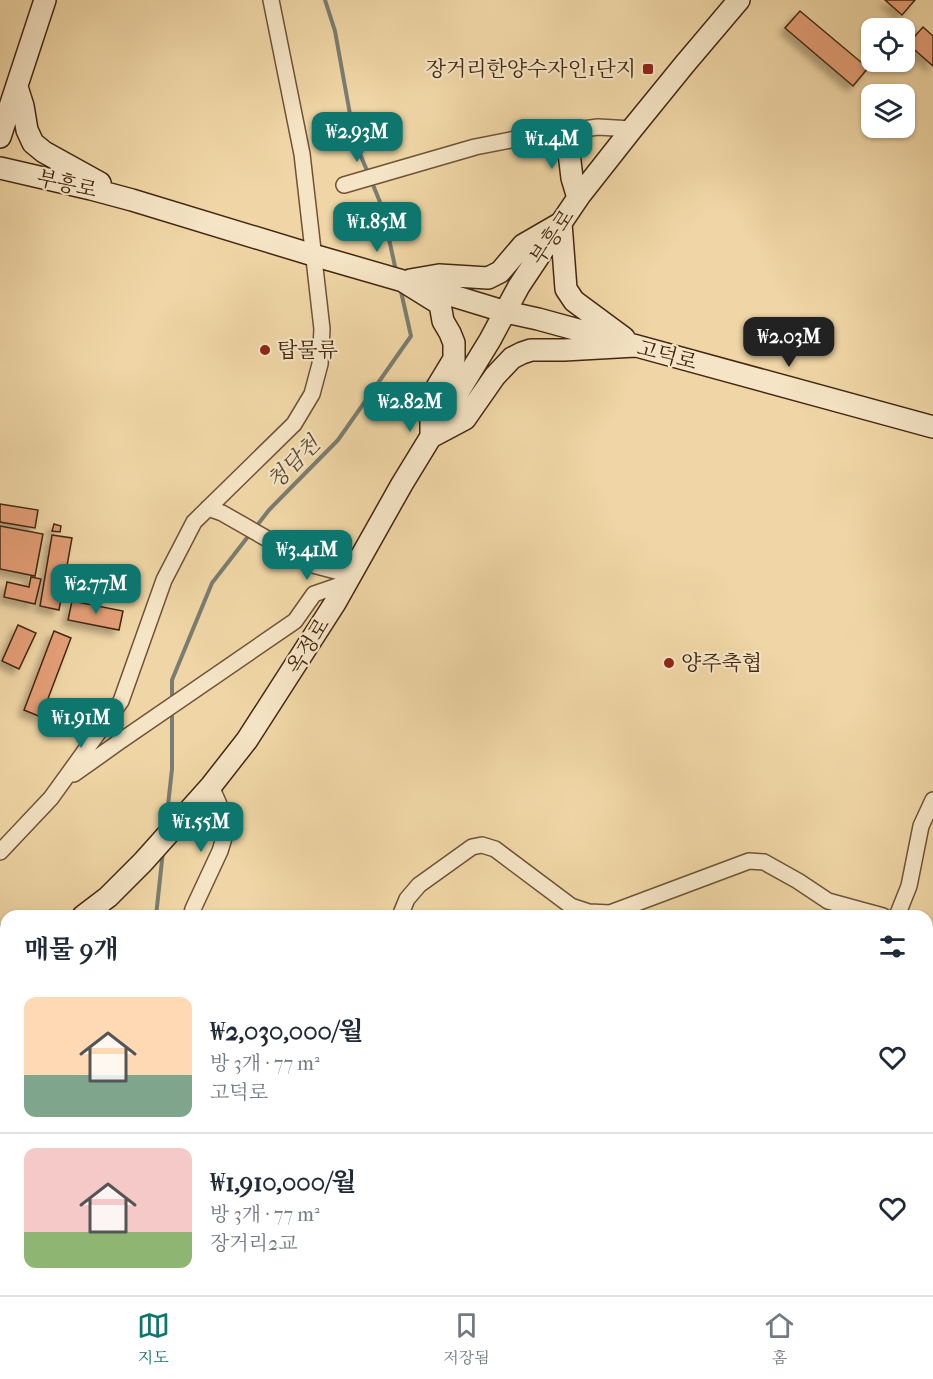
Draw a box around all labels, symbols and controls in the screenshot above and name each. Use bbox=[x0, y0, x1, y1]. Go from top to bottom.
map controls bbox=[861, 18, 915, 138]
button: locate bbox=[861, 18, 915, 72]
place label: 장거리한양수자인1단지 bbox=[426, 57, 636, 81]
marker: 장거리한양수자인1단지 bbox=[641, 62, 655, 76]
button: layers bbox=[861, 84, 915, 138]
pin: ₩2.93M bbox=[308, 112, 406, 163]
pin: ₩1.4M bbox=[510, 119, 594, 170]
text: ₩2.93M bbox=[326, 120, 388, 143]
text: ₩1.4M bbox=[525, 127, 579, 150]
street label: 부흥로 bbox=[35, 165, 99, 203]
pin: ₩1.85M bbox=[328, 202, 426, 253]
street label: 부흥로 bbox=[525, 205, 579, 269]
text: ₩1.85M bbox=[347, 210, 407, 233]
pin: ₩2.03M bbox=[740, 317, 838, 368]
text: ₩2.03M bbox=[757, 325, 821, 348]
street label: 고덕로 bbox=[635, 336, 699, 374]
place label: 탑물류 bbox=[277, 338, 338, 362]
marker: 탑물류 bbox=[258, 343, 272, 357]
pin: ₩2.82M bbox=[361, 382, 459, 433]
text: ₩2.82M bbox=[378, 390, 442, 413]
water label: 청담천 bbox=[262, 430, 327, 494]
pin: ₩3.41M bbox=[258, 530, 356, 581]
text: ₩3.41M bbox=[276, 538, 338, 561]
pin: ₩2.77M bbox=[47, 564, 145, 615]
text: ₩2.77M bbox=[65, 572, 127, 595]
street label: 옥정로 bbox=[282, 614, 334, 678]
place label: 양주축협 bbox=[681, 651, 762, 675]
marker: 양주축협 bbox=[662, 656, 676, 670]
pin: ₩1.91M bbox=[32, 698, 130, 749]
text: ₩1.91M bbox=[52, 706, 110, 729]
pin: ₩1.55M bbox=[152, 802, 250, 853]
text: ₩1.55M bbox=[172, 810, 230, 833]
icon: filters bbox=[876, 930, 909, 963]
text: 매물 9개 bbox=[24, 934, 119, 965]
text: ₩2,030,000/월 bbox=[210, 1016, 363, 1047]
icon: home bbox=[72, 1021, 144, 1093]
icon: heart bbox=[876, 1041, 909, 1074]
text: 방 3개 · 77 m² bbox=[210, 1052, 320, 1075]
text: 고덕로 bbox=[210, 1081, 268, 1104]
text: ₩1,910,000/월 bbox=[210, 1167, 357, 1198]
icon: home bbox=[72, 1172, 144, 1244]
icon: heart bbox=[876, 1192, 909, 1225]
text: 방 3개 · 77 m² bbox=[210, 1203, 320, 1226]
text: 장거리2교 bbox=[210, 1232, 298, 1255]
tab: 지도 bbox=[137, 1309, 170, 1368]
tab: 저장됨 bbox=[443, 1309, 490, 1368]
tab: 홈 bbox=[763, 1309, 796, 1368]

